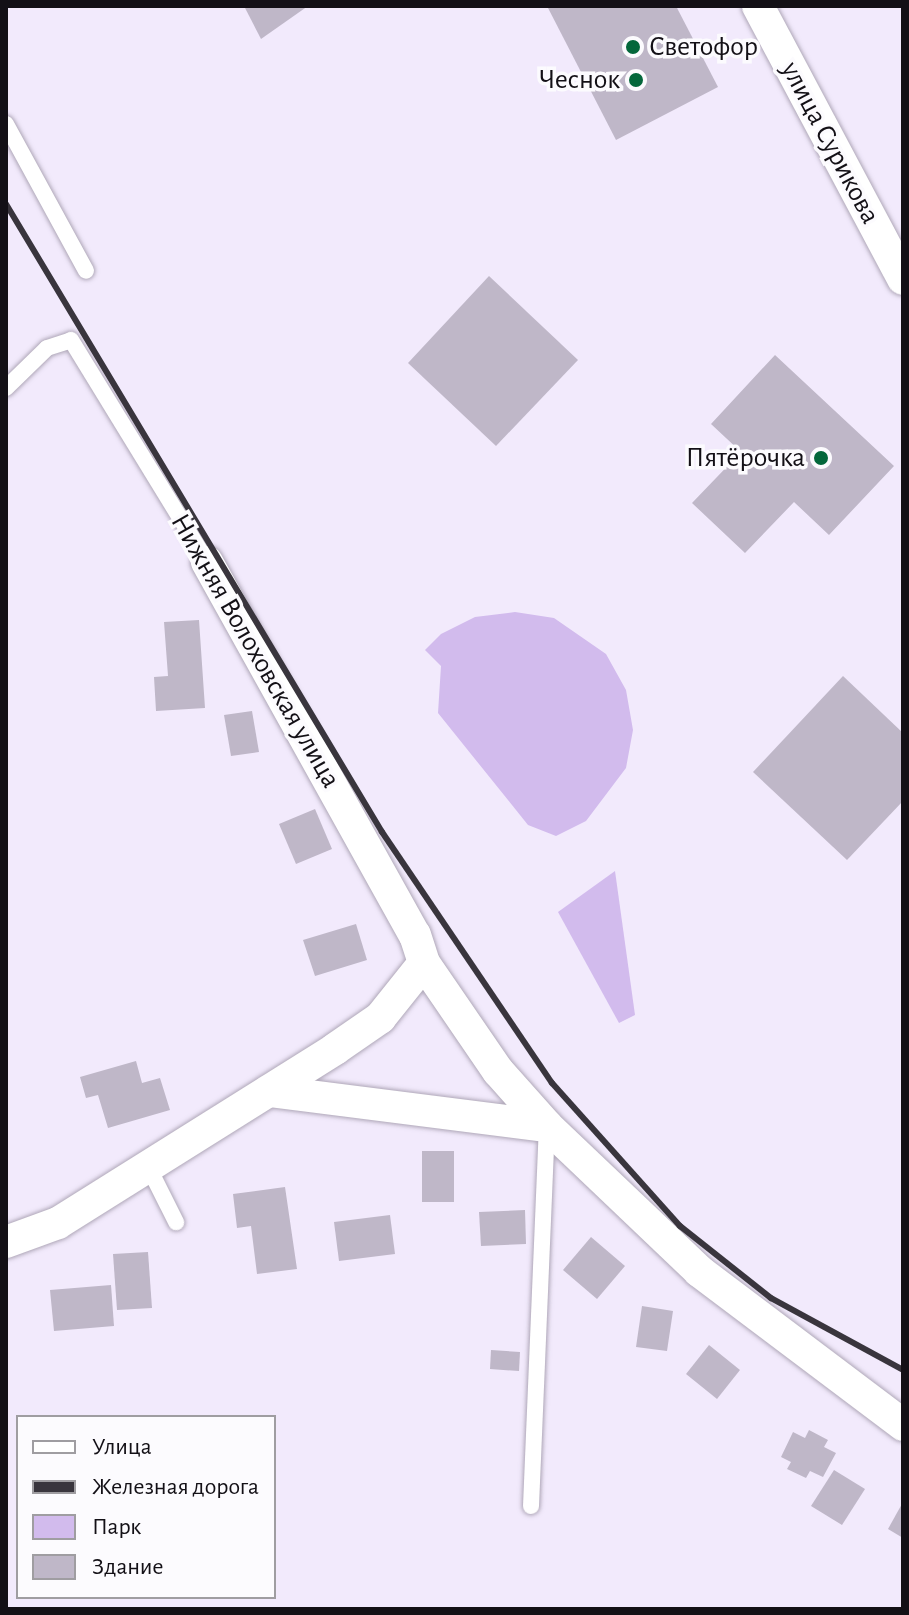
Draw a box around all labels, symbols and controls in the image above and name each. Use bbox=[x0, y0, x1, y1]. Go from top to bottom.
place label: Светофор bbox=[649, 30, 758, 64]
marker: Светофор bbox=[624, 38, 642, 56]
street label: улица Сурикова bbox=[773, 56, 887, 230]
place label: Чеснок bbox=[539, 63, 620, 97]
marker: Чеснок bbox=[627, 71, 645, 89]
place label: Пятёрочка bbox=[686, 441, 805, 475]
marker: Пятёрочка bbox=[812, 449, 830, 467]
street label: Нижняя Волоховская улица bbox=[163, 508, 347, 794]
legend bbox=[16, 1415, 276, 1599]
text: Улица bbox=[92, 1435, 152, 1459]
text: Железная дорога bbox=[92, 1475, 259, 1499]
text: Парк bbox=[92, 1515, 141, 1539]
text: Здание bbox=[92, 1555, 163, 1579]

